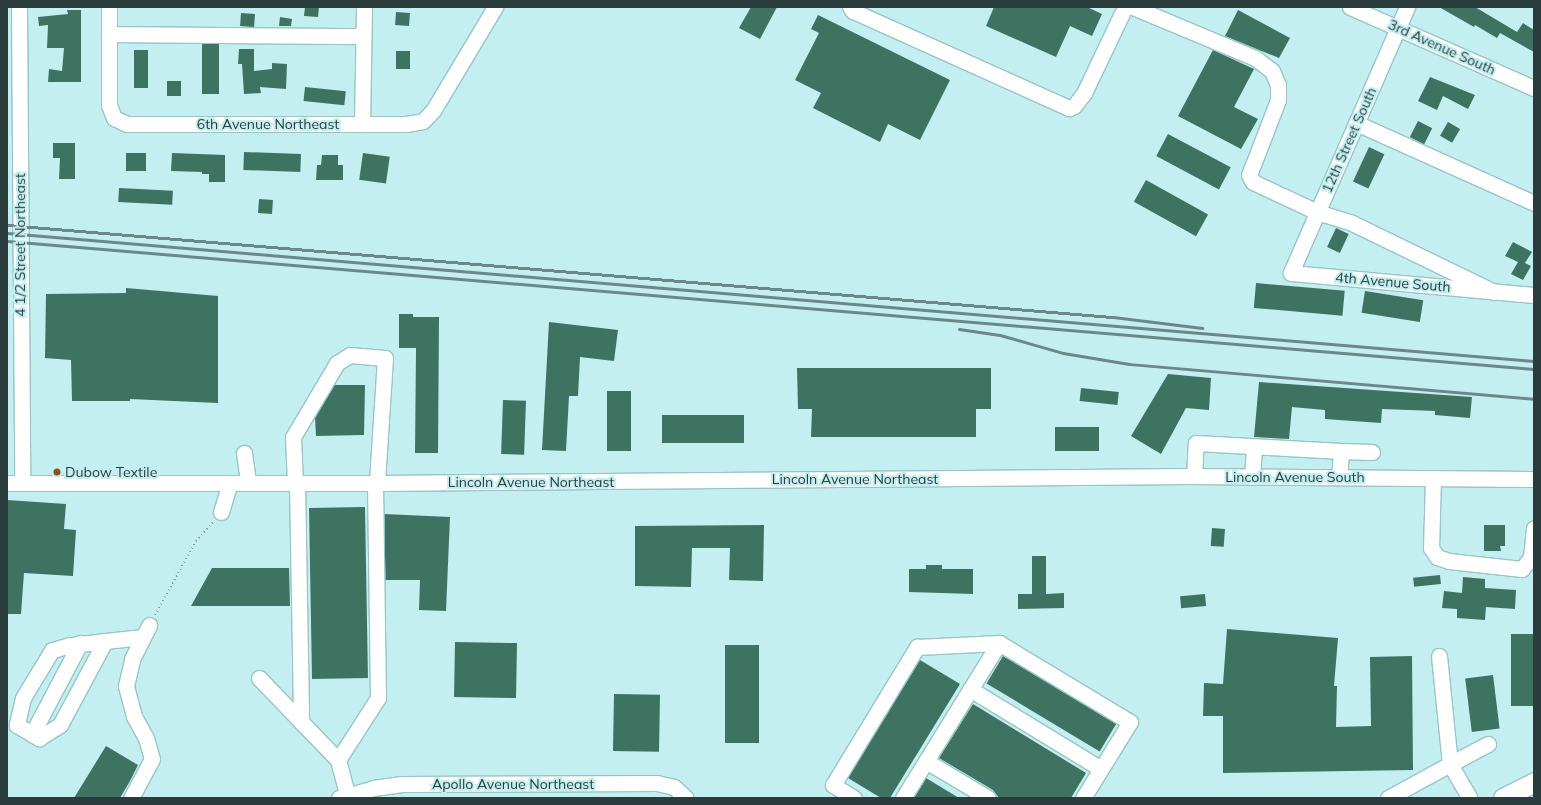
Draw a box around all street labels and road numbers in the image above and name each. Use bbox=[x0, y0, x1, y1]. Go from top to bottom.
street label: 3rd Avenue South bbox=[1386, 16, 1498, 78]
street label: 12th Street South bbox=[1318, 85, 1380, 195]
street label: 6th Avenue Northeast bbox=[197, 116, 339, 132]
street label: 4 1/2 Street Northeast bbox=[12, 173, 28, 317]
street label: 4th Avenue South bbox=[1335, 269, 1451, 295]
street label: Lincoln Avenue South bbox=[1225, 469, 1365, 485]
street label: Lincoln Avenue Northeast bbox=[772, 471, 938, 487]
street label: Lincoln Avenue Northeast bbox=[448, 474, 614, 490]
street label: Apollo Avenue Northeast bbox=[432, 776, 594, 792]

